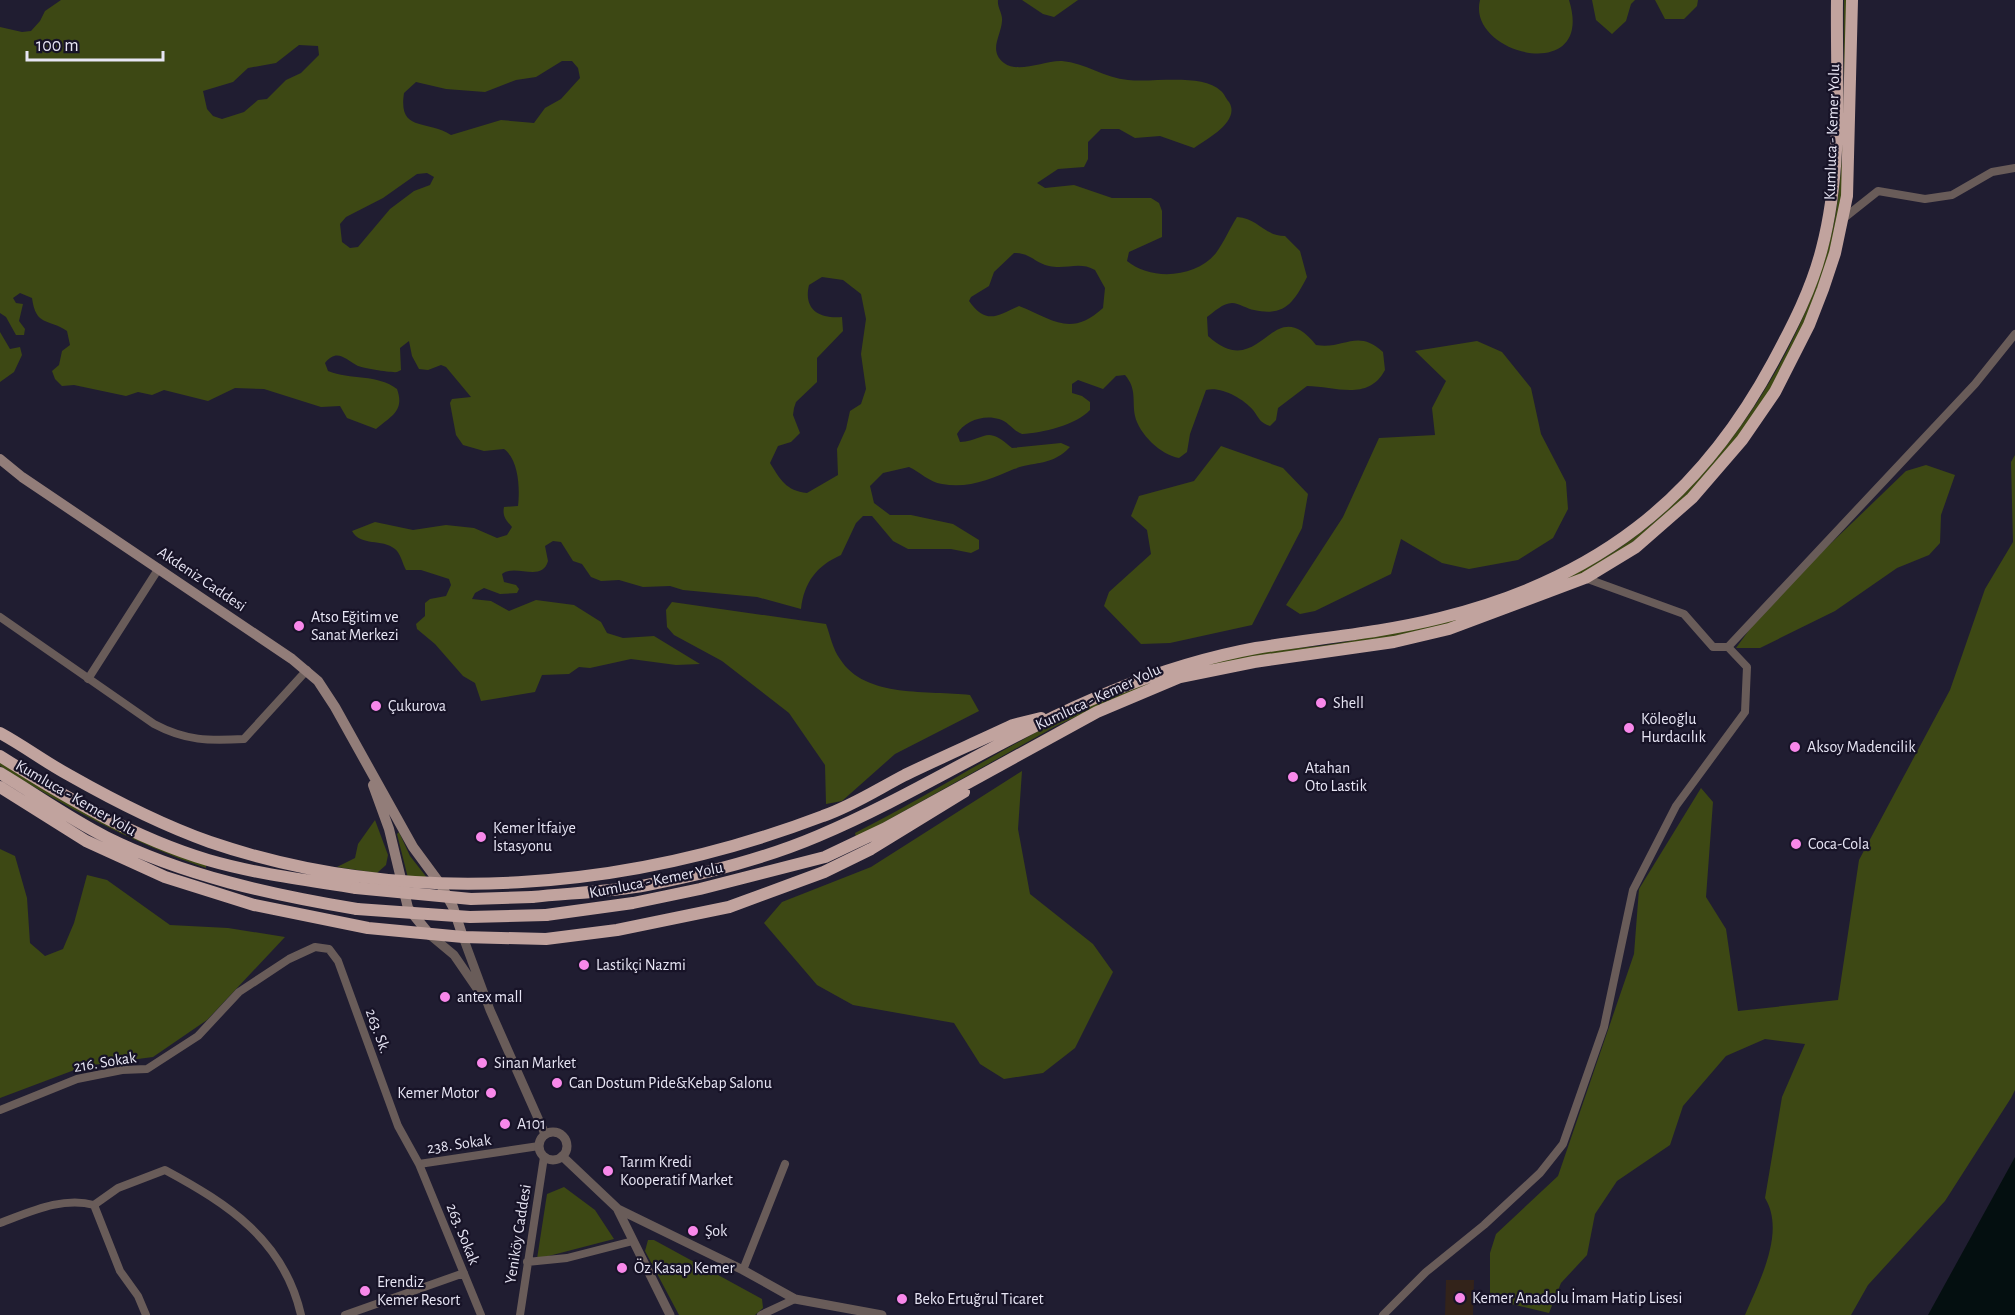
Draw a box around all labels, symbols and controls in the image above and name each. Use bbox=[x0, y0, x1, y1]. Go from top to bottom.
scale bar bbox=[27, 24, 164, 62]
text: 100 m bbox=[36, 37, 79, 55]
street label: Kumluca - Kemer Yolu bbox=[1822, 64, 1842, 200]
street label: Akdeniz Caddesi bbox=[155, 544, 249, 614]
place label: Atso Eğitim ve Sanat Merkezi bbox=[311, 609, 399, 643]
marker: Atso Eğitim ve Sanat Merkezi bbox=[292, 619, 306, 633]
street label: Kumluca - Kemer Yolu bbox=[1033, 661, 1163, 733]
place label: Shell bbox=[1333, 695, 1364, 711]
marker: Shell bbox=[1314, 696, 1328, 710]
place label: Çukurova bbox=[388, 698, 446, 714]
marker: Çukurova bbox=[369, 699, 383, 713]
place label: Köleoğlu Hurdacılık bbox=[1641, 711, 1706, 745]
marker: Köleoğlu Hurdacılık bbox=[1622, 721, 1636, 735]
place label: Aksoy Madencilik bbox=[1807, 739, 1916, 756]
marker: Aksoy Madencilik bbox=[1788, 740, 1802, 754]
street label: Kumluca - Kemer Yolu bbox=[13, 757, 139, 839]
place label: Atahan Oto Lastik bbox=[1305, 760, 1367, 794]
marker: Atahan Oto Lastik bbox=[1286, 770, 1300, 784]
place label: Kemer İtfaiye İstasyonu bbox=[493, 818, 576, 855]
marker: Kemer İtfaiye İstasyonu bbox=[474, 830, 488, 844]
place label: Coca-Cola bbox=[1808, 836, 1869, 852]
marker: Coca-Cola bbox=[1789, 837, 1803, 851]
street label: Kumluca - Kemer Yolu bbox=[588, 859, 724, 901]
place label: Lastikçi Nazmi bbox=[596, 957, 686, 973]
marker: Lastikçi Nazmi bbox=[577, 958, 591, 972]
place label: antex mall bbox=[457, 989, 522, 1005]
marker: antex mall bbox=[438, 990, 452, 1004]
street label: 263. Sk. bbox=[363, 1007, 393, 1055]
street label: 216. Sokak bbox=[72, 1049, 138, 1075]
place label: Sinan Market bbox=[494, 1055, 576, 1071]
marker: Sinan Market bbox=[475, 1056, 489, 1070]
place label: Can Dostum Pide&Kebap Salonu bbox=[569, 1075, 772, 1091]
marker: Can Dostum Pide&Kebap Salonu bbox=[550, 1076, 564, 1090]
place label: Kemer Motor bbox=[397, 1085, 480, 1101]
marker: Kemer Motor bbox=[484, 1086, 498, 1100]
place label: A101 bbox=[517, 1116, 546, 1132]
marker: A101 bbox=[498, 1117, 512, 1131]
street label: 238. Sokak bbox=[426, 1131, 493, 1156]
place label: Tarım Kredi Kooperatif Market bbox=[620, 1154, 733, 1188]
marker: Tarım Kredi Kooperatif Market bbox=[601, 1164, 615, 1178]
street label: Yeniköy Caddesi bbox=[502, 1183, 535, 1285]
street label: 263. Sokak bbox=[444, 1201, 483, 1268]
place label: Şok bbox=[705, 1223, 728, 1239]
marker: Şok bbox=[686, 1224, 700, 1238]
place label: Öz Kasap Kemer bbox=[634, 1258, 735, 1276]
marker: Öz Kasap Kemer bbox=[615, 1261, 629, 1275]
place label: Erendiz Kemer Resort bbox=[377, 1274, 460, 1308]
marker: Erendiz Kemer Resort bbox=[358, 1284, 372, 1298]
place label: Kemer Anadolu İmam Hatip Lisesi bbox=[1472, 1288, 1682, 1306]
place label: Beko Ertuğrul Ticaret bbox=[914, 1291, 1044, 1307]
marker: Kemer Anadolu İmam Hatip Lisesi bbox=[1453, 1291, 1467, 1305]
marker: Beko Ertuğrul Ticaret bbox=[895, 1292, 909, 1306]

